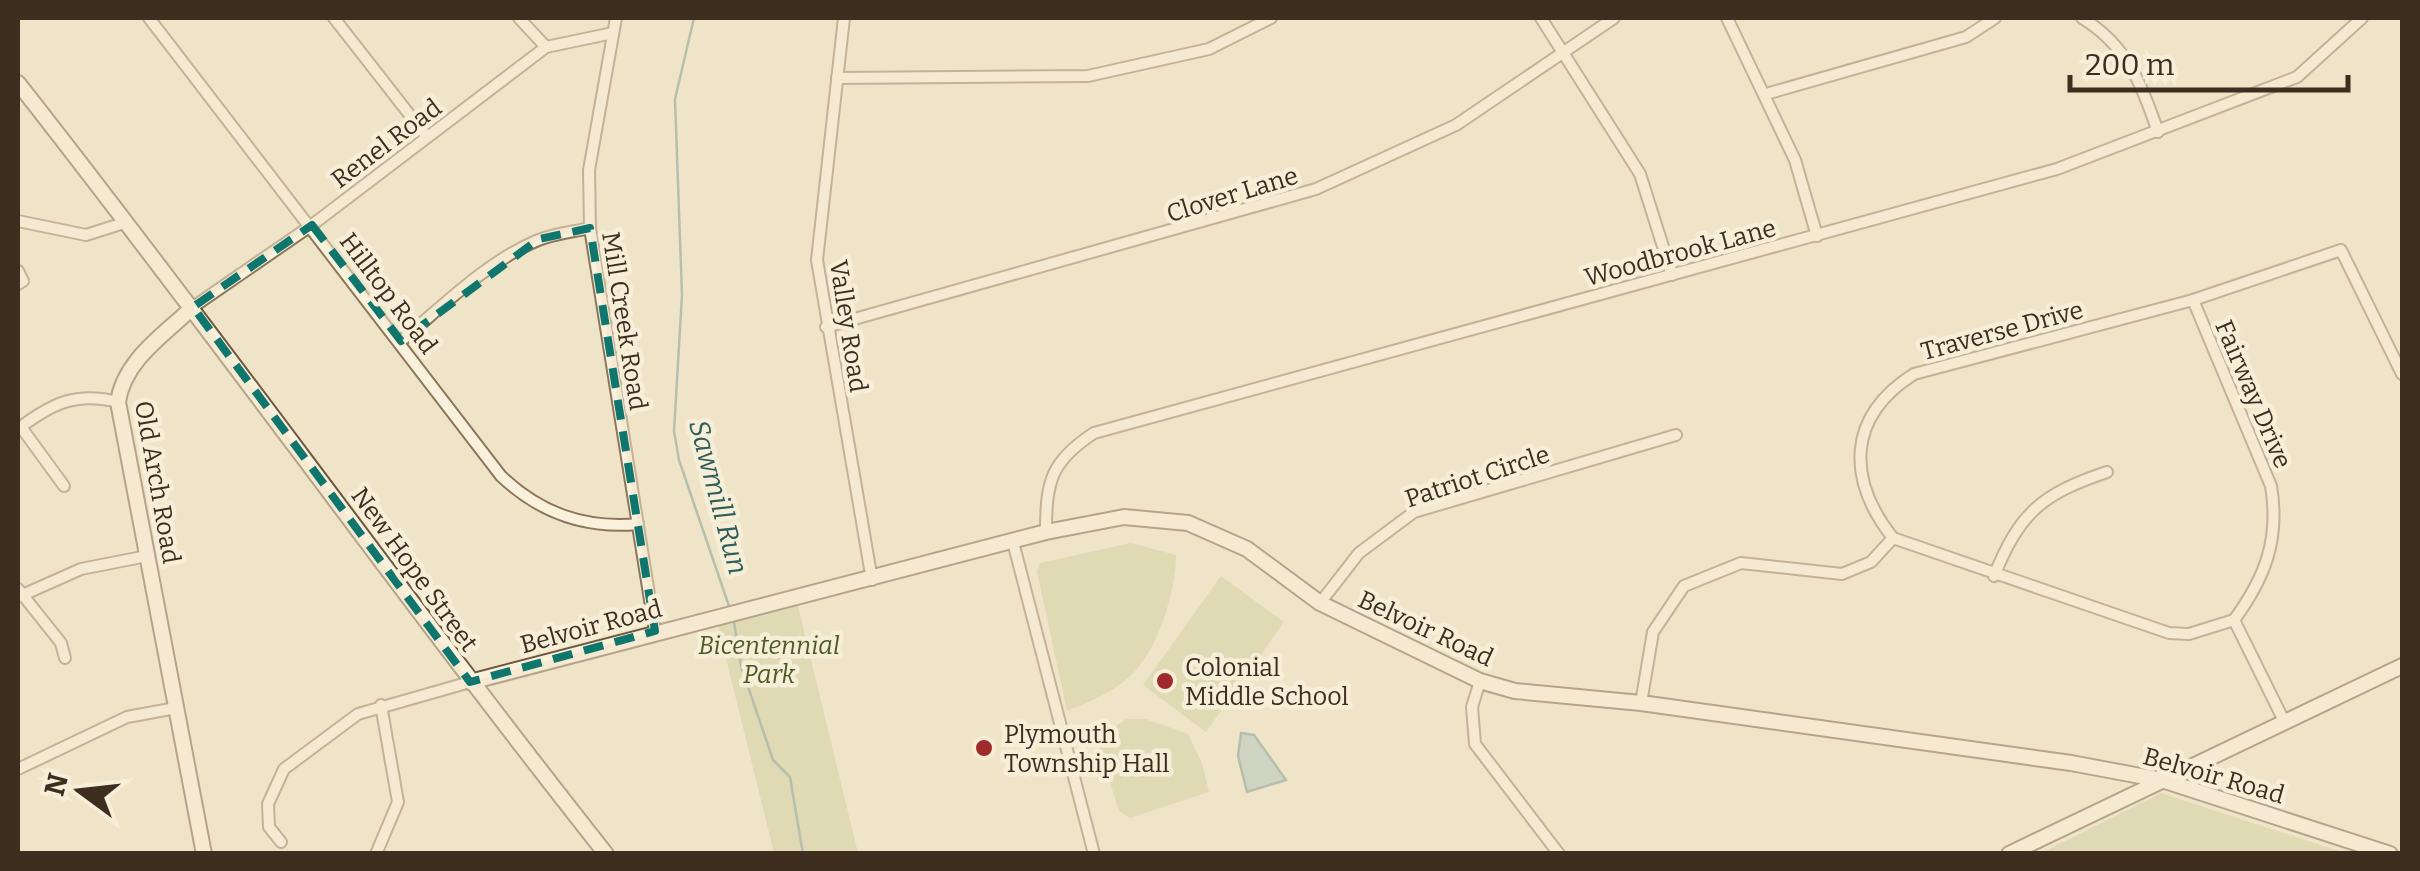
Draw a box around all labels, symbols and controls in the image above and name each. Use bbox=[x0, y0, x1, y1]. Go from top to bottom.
scale bar bbox=[2070, 30, 2348, 92]
text: 200 m bbox=[2085, 47, 2175, 83]
street label: Renel Road bbox=[326, 93, 448, 195]
street label: Clover Lane bbox=[1163, 161, 1302, 229]
street label: Woodbrook Lane bbox=[1581, 213, 1779, 293]
street label: Hilltop Road bbox=[333, 227, 443, 360]
street label: Mill Creek Road bbox=[595, 230, 653, 413]
street label: Valley Road bbox=[823, 258, 873, 395]
street label: Traverse Drive bbox=[1918, 295, 2087, 367]
street label: Fairway Drive bbox=[2208, 316, 2298, 473]
street label: Old Arch Road bbox=[128, 398, 186, 566]
water label: Sawmill Run bbox=[682, 416, 755, 578]
street label: Patriot Circle bbox=[1401, 439, 1553, 514]
street label: New Hope Street bbox=[345, 482, 484, 658]
street label: Belvoir Road bbox=[1353, 585, 1498, 673]
street label: Belvoir Road bbox=[517, 594, 666, 660]
park label: Bicentennial Park bbox=[698, 631, 840, 690]
place label: Colonial Middle School bbox=[1185, 653, 1349, 712]
marker: Colonial Middle School bbox=[1154, 670, 1176, 692]
place label: Plymouth Township Hall bbox=[1004, 720, 1169, 779]
marker: Plymouth Township Hall bbox=[973, 737, 995, 759]
north arrow bbox=[30, 741, 130, 841]
street label: Belvoir Road bbox=[2140, 741, 2288, 810]
text: N bbox=[38, 770, 75, 799]

